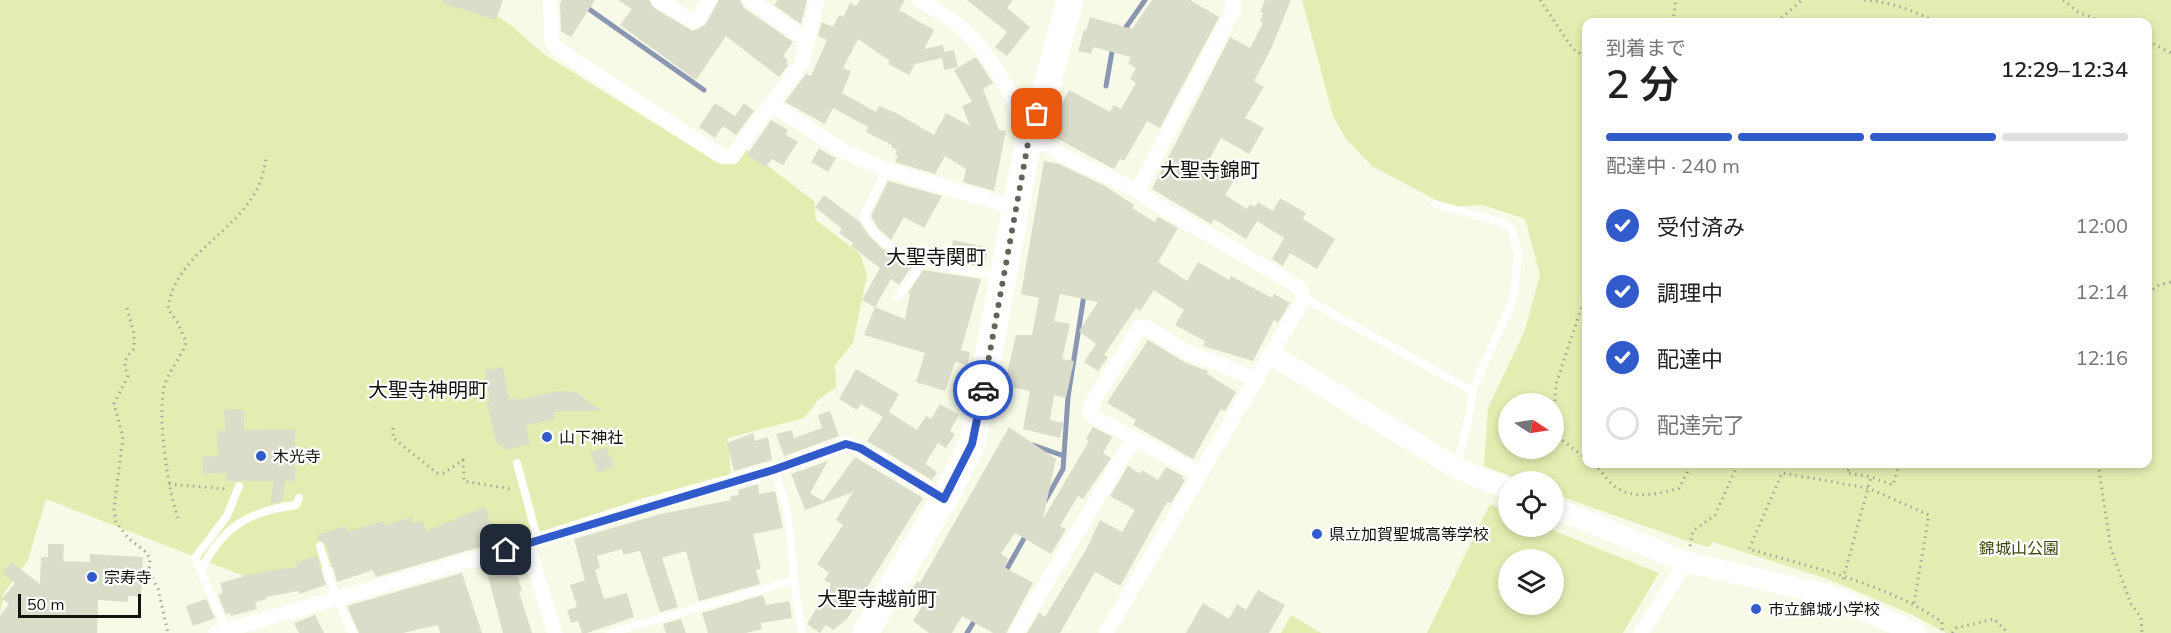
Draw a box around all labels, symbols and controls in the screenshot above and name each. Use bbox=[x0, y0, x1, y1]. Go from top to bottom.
text: 到着まで bbox=[1606, 35, 1686, 60]
text: 12:29–12:34 bbox=[2001, 55, 2128, 83]
text: 2 分 bbox=[1606, 59, 1679, 108]
pin bbox=[1011, 88, 1062, 139]
icon: bag bbox=[1020, 97, 1053, 130]
text: 配達中 · 240 m bbox=[1606, 153, 1740, 178]
district label: 大聖寺錦町 bbox=[1160, 157, 1260, 182]
icon: check bbox=[1606, 209, 1639, 242]
text: 受付済み bbox=[1657, 213, 1745, 241]
text: 12:00 bbox=[2075, 213, 2128, 238]
district label: 大聖寺関町 bbox=[886, 244, 986, 269]
icon: check bbox=[1606, 275, 1639, 308]
text: 調理中 bbox=[1657, 279, 1723, 307]
text: 12:14 bbox=[2075, 279, 2128, 304]
icon: check bbox=[1606, 341, 1639, 374]
text: 配達中 bbox=[1657, 345, 1723, 373]
text: 12:16 bbox=[2075, 345, 2128, 370]
courier bbox=[953, 360, 1013, 420]
icon: car bbox=[967, 374, 1000, 407]
district label: 大聖寺神明町 bbox=[368, 377, 488, 402]
north arrow bbox=[1498, 393, 1564, 459]
map controls bbox=[1498, 393, 1564, 615]
text: 配達完了 bbox=[1657, 411, 1745, 439]
place label: 山下神社 bbox=[559, 427, 623, 447]
marker: 山下神社 bbox=[540, 430, 554, 444]
place label: 木光寺 bbox=[273, 446, 321, 466]
marker: 木光寺 bbox=[254, 449, 268, 463]
button: locate bbox=[1498, 471, 1564, 537]
pin bbox=[480, 524, 531, 575]
place label: 県立加賀聖城高等学校 bbox=[1329, 524, 1489, 544]
marker: 県立加賀聖城高等学校 bbox=[1310, 527, 1324, 541]
icon: home bbox=[489, 533, 522, 566]
park label: 錦城山公園 bbox=[1979, 538, 2059, 558]
button: layers bbox=[1498, 549, 1564, 615]
place label: 宗寿寺 bbox=[104, 567, 152, 587]
marker: 宗寿寺 bbox=[85, 570, 99, 584]
district label: 大聖寺越前町 bbox=[817, 586, 937, 611]
scale bar bbox=[18, 591, 141, 618]
text: 50 m bbox=[27, 594, 64, 614]
place label: 市立錦城小学校 bbox=[1768, 599, 1880, 619]
marker: 市立錦城小学校 bbox=[1749, 602, 1763, 616]

